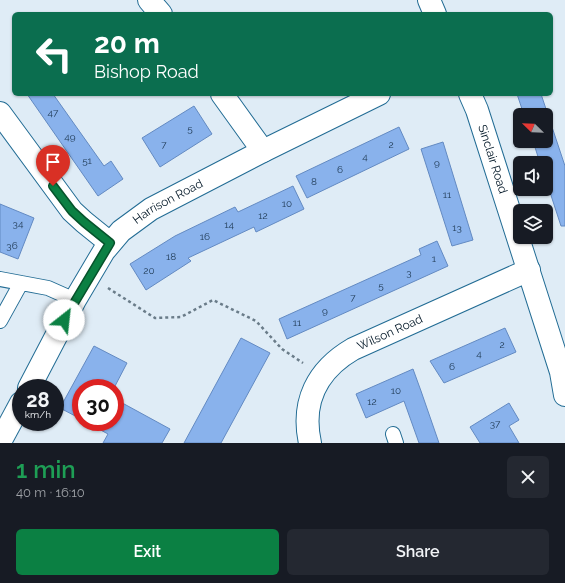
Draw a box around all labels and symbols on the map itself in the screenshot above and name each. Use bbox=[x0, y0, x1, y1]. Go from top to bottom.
house number: 47 bbox=[48, 107, 59, 118]
north arrow bbox=[513, 108, 553, 148]
house number: 5 bbox=[187, 123, 193, 134]
street label: Sinclair Road bbox=[475, 123, 510, 195]
house number: 49 bbox=[64, 131, 76, 142]
house number: 7 bbox=[161, 139, 167, 150]
house number: 2 bbox=[388, 139, 394, 150]
pin bbox=[36, 145, 70, 186]
house number: 4 bbox=[362, 151, 368, 162]
house number: 51 bbox=[82, 155, 93, 166]
house number: 9 bbox=[434, 157, 440, 168]
house number: 6 bbox=[337, 164, 343, 175]
street label: Harrison Road bbox=[130, 176, 205, 227]
house number: 8 bbox=[311, 176, 317, 187]
house number: 11 bbox=[443, 189, 452, 200]
house number: 10 bbox=[282, 198, 292, 209]
house number: 12 bbox=[258, 210, 268, 221]
house number: 34 bbox=[13, 218, 24, 229]
house number: 14 bbox=[224, 219, 234, 230]
house number: 13 bbox=[452, 222, 462, 233]
house number: 16 bbox=[200, 231, 210, 242]
house number: 36 bbox=[6, 240, 18, 251]
house number: 18 bbox=[166, 251, 176, 262]
house number: 1 bbox=[432, 253, 437, 264]
house number: 20 bbox=[143, 265, 155, 276]
house number: 3 bbox=[406, 267, 412, 278]
house number: 5 bbox=[378, 280, 384, 291]
house number: 7 bbox=[350, 292, 356, 303]
position arrow bbox=[43, 299, 85, 341]
house number: 9 bbox=[322, 305, 328, 316]
street label: Wilson Road bbox=[355, 312, 425, 353]
house number: 11 bbox=[293, 317, 302, 328]
house number: 2 bbox=[499, 339, 505, 350]
house number: 4 bbox=[476, 348, 482, 359]
house number: 6 bbox=[449, 361, 455, 372]
speed limit sign: 30 bbox=[72, 379, 124, 431]
house number: 10 bbox=[391, 385, 401, 396]
house number: 12 bbox=[367, 396, 377, 407]
house number: 37 bbox=[490, 418, 501, 429]

